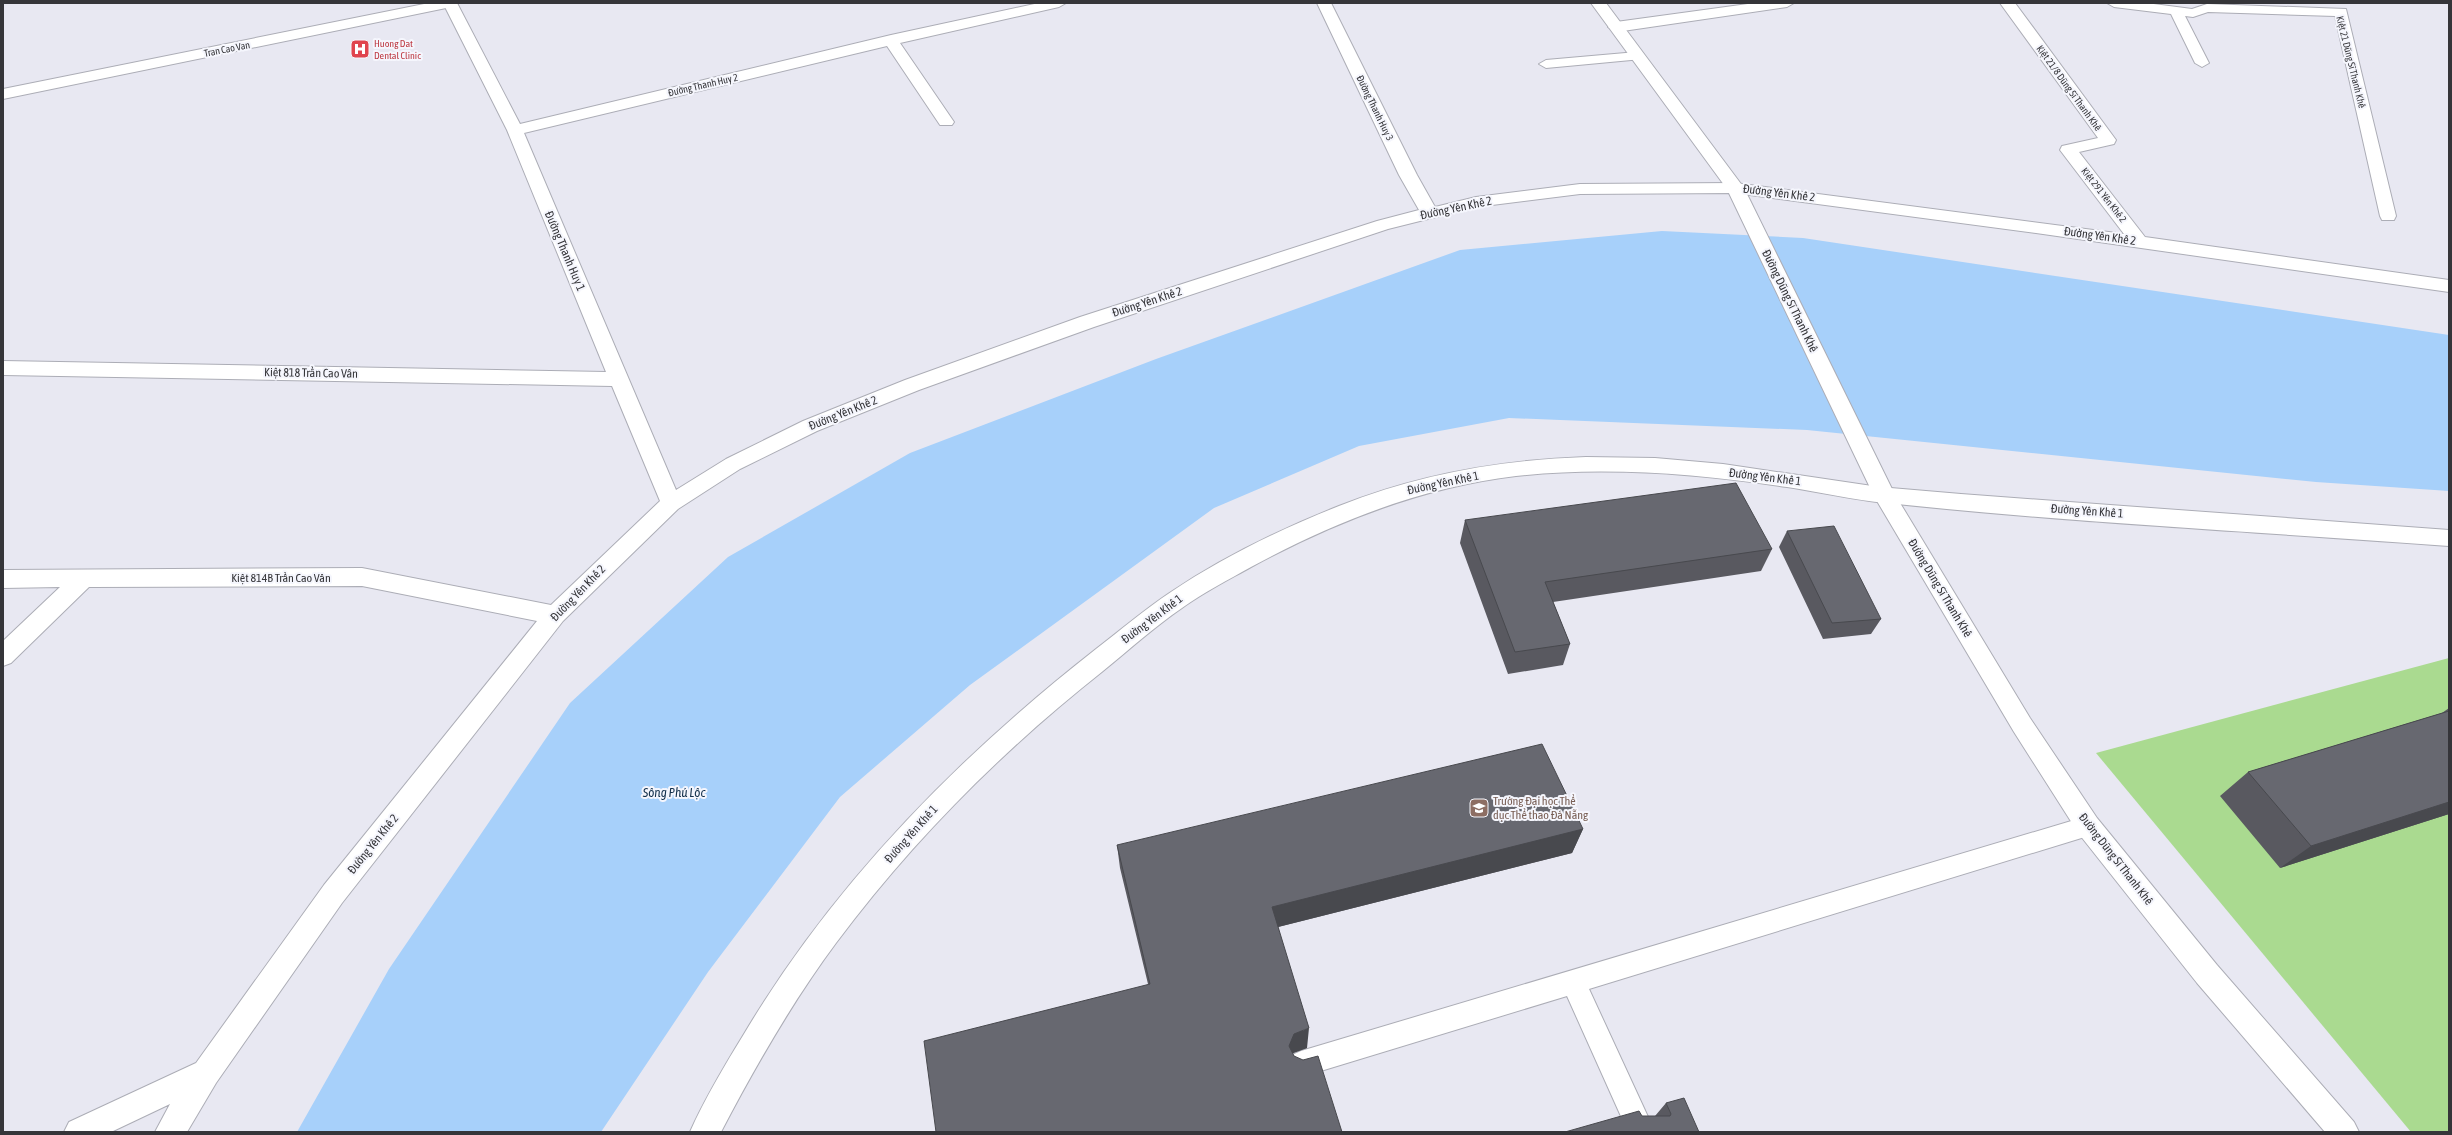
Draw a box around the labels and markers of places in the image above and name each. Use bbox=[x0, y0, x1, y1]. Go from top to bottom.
hospital icon: Huong Dat Dental Clinic bbox=[349, 38, 371, 60]
place label: Huong Dat Dental Clinic bbox=[374, 38, 421, 61]
place label: Trường Đại học Thể dục Thể thao Đà Nẵng bbox=[1493, 794, 1589, 822]
school or university icon: Trường Đại học Thể dục Thể thao Đà Nẵng bbox=[1468, 797, 1490, 819]

